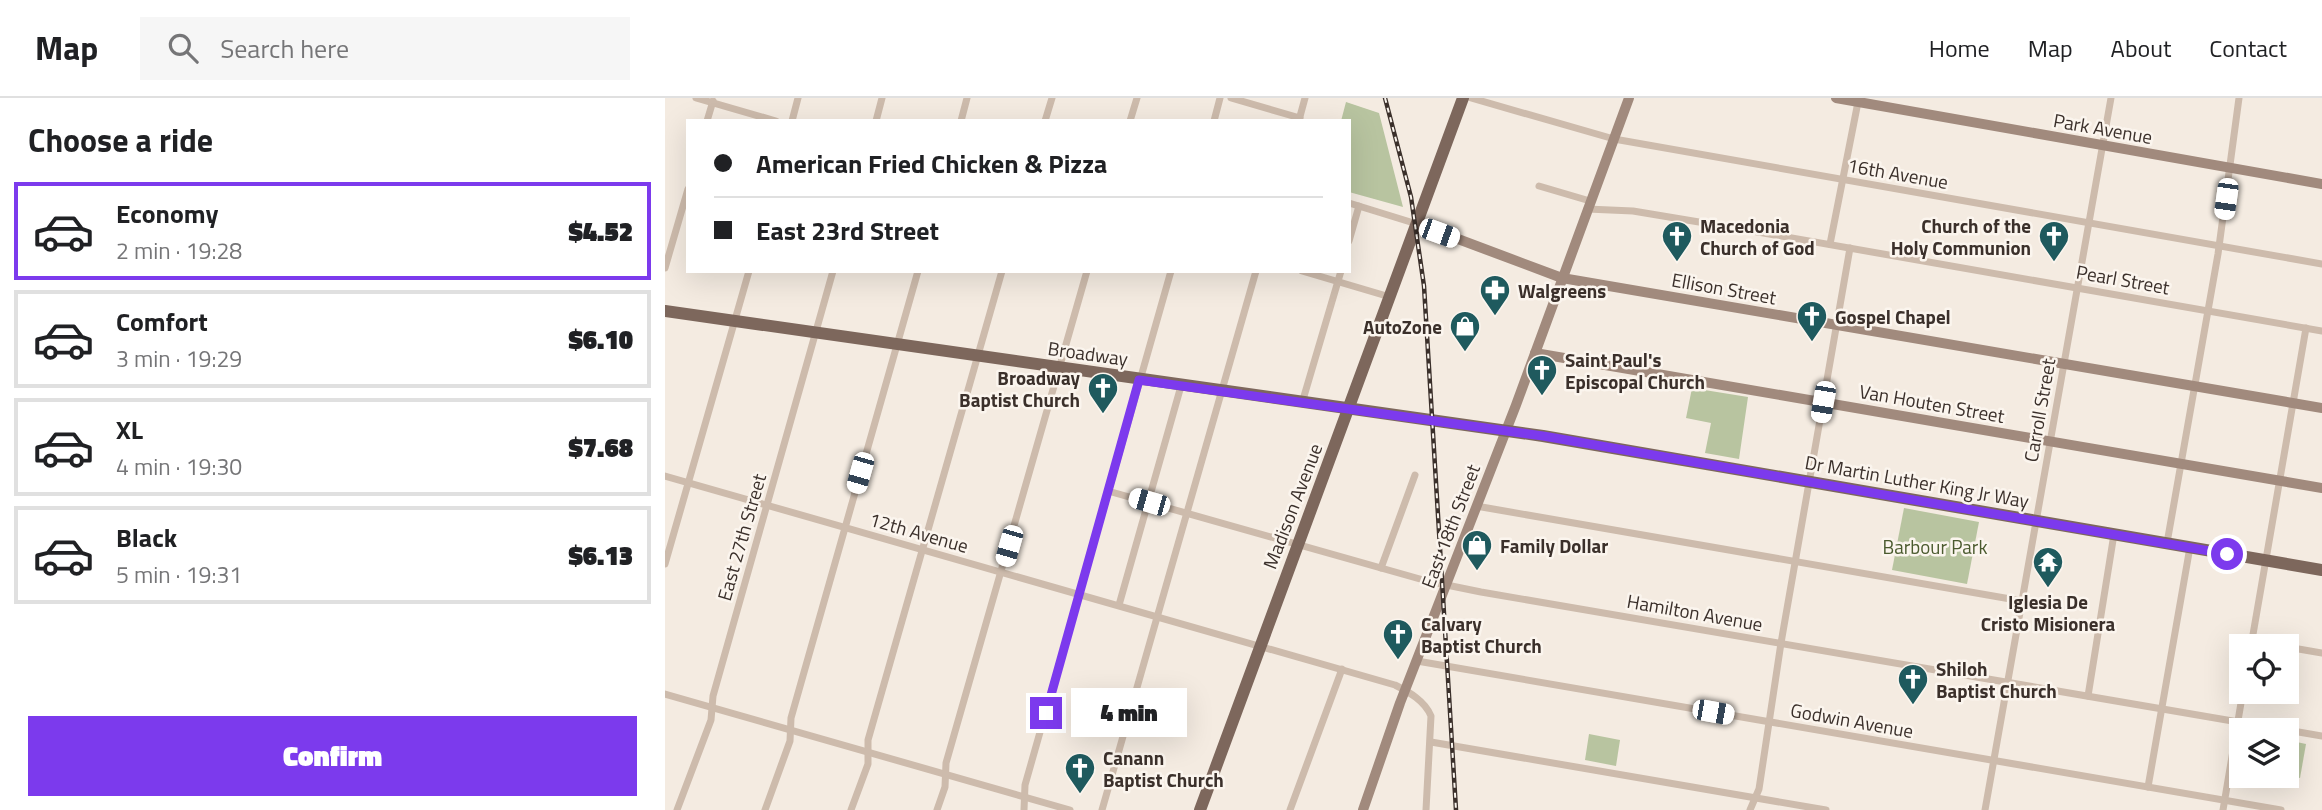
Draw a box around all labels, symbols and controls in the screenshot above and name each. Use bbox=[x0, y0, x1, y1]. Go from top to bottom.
search box bbox=[140, 17, 630, 80]
text: Map bbox=[35, 23, 98, 73]
icon: search bbox=[164, 29, 202, 67]
text: Search here bbox=[220, 29, 349, 68]
text: Home bbox=[1929, 30, 1990, 66]
text: Map bbox=[2028, 30, 2073, 66]
text: About bbox=[2111, 30, 2171, 66]
text: Contact bbox=[2209, 30, 2287, 66]
street label: Park Avenue bbox=[2051, 105, 2155, 151]
text: Choose a ride bbox=[28, 116, 213, 164]
text: American Fried Chicken & Pizza bbox=[756, 144, 1107, 183]
street label: 16th Avenue bbox=[1845, 150, 1951, 196]
car bbox=[2213, 177, 2240, 221]
text: Economy bbox=[116, 194, 218, 233]
icon: car bbox=[32, 200, 95, 263]
text: East 23rd Street bbox=[756, 211, 939, 250]
place label: Macedonia Church of God bbox=[1700, 211, 1815, 262]
place label: Church of the Holy Communion bbox=[1891, 211, 2031, 262]
text: $4.52 bbox=[568, 212, 633, 251]
car bbox=[1416, 216, 1463, 250]
church icon: Macedonia Church of God bbox=[1660, 219, 1694, 263]
church icon: Church of the Holy Communion bbox=[2037, 219, 2071, 263]
text: 2 min · 19:28 bbox=[116, 233, 242, 268]
street label: Pearl Street bbox=[2074, 257, 2172, 302]
street label: Ellison Street bbox=[1669, 265, 1779, 312]
pharmacy icon: Walgreens bbox=[1478, 273, 1512, 317]
place label: Walgreens bbox=[1518, 276, 1606, 305]
church icon: Gospel Chapel bbox=[1795, 299, 1829, 343]
text: Comfort bbox=[116, 302, 208, 341]
place label: Gospel Chapel bbox=[1835, 302, 1951, 331]
icon: car bbox=[32, 308, 95, 371]
shop icon: AutoZone bbox=[1448, 309, 1482, 353]
place label: AutoZone bbox=[1363, 312, 1442, 341]
text: $6.10 bbox=[568, 320, 633, 359]
street label: Broadway bbox=[1046, 333, 1130, 373]
text: 3 min · 19:29 bbox=[116, 341, 242, 376]
place label: Saint Paul's Episcopal Church bbox=[1565, 345, 1705, 396]
church icon: Saint Paul's Episcopal Church bbox=[1525, 353, 1559, 397]
street label: Carroll Street bbox=[2016, 356, 2062, 464]
place label: Broadway Baptist Church bbox=[959, 363, 1080, 414]
church icon: Broadway Baptist Church bbox=[1086, 371, 1120, 415]
street label: Van Houten Street bbox=[1857, 376, 2007, 430]
car bbox=[1810, 379, 1837, 425]
text: XL bbox=[116, 410, 143, 449]
icon: car bbox=[32, 416, 95, 479]
text: $7.68 bbox=[568, 428, 633, 467]
street label: Madison Avenue bbox=[1255, 439, 1329, 573]
street label: Dr Martin Luther King Jr Way bbox=[1803, 447, 2031, 515]
text: 4 min · 19:30 bbox=[116, 449, 242, 484]
car bbox=[845, 450, 876, 496]
street label: East 18th Street bbox=[1413, 459, 1487, 592]
street label: East 27th Street bbox=[709, 470, 773, 604]
car bbox=[1126, 486, 1173, 518]
street label: 12th Avenue bbox=[866, 504, 972, 560]
text: Black bbox=[116, 518, 177, 557]
car bbox=[994, 523, 1025, 569]
icon: car bbox=[32, 524, 95, 587]
shop icon: Family Dollar bbox=[1460, 528, 1494, 572]
place label: Family Dollar bbox=[1500, 531, 1608, 560]
park label: Barbour Park bbox=[1882, 532, 1988, 561]
text: $6.13 bbox=[568, 536, 633, 575]
route start bbox=[2211, 538, 2243, 570]
temple icon: Iglesia De Cristo Misionera bbox=[2031, 545, 2065, 589]
text: 5 min · 19:31 bbox=[116, 557, 242, 592]
street label: Hamilton Avenue bbox=[1625, 586, 1765, 638]
place label: Iglesia De Cristo Misionera bbox=[1981, 587, 2116, 638]
place label: Calvary Baptist Church bbox=[1421, 609, 1542, 660]
church icon: Calvary Baptist Church bbox=[1381, 617, 1415, 661]
map controls bbox=[2229, 634, 2299, 788]
button: locate bbox=[2229, 634, 2299, 704]
place label: Shiloh Baptist Church bbox=[1936, 654, 2057, 705]
church icon: Shiloh Baptist Church bbox=[1896, 662, 1930, 706]
callout: 4 min bbox=[1071, 688, 1186, 738]
text: 4 min bbox=[1100, 695, 1158, 730]
street label: Godwin Avenue bbox=[1788, 695, 1916, 745]
route end bbox=[1030, 697, 1062, 729]
car bbox=[1691, 698, 1736, 726]
button: Confirm bbox=[28, 716, 637, 796]
button: layers bbox=[2229, 718, 2299, 788]
place label: Canann Baptist Church bbox=[1103, 743, 1224, 794]
church icon: Canann Baptist Church bbox=[1063, 751, 1097, 795]

